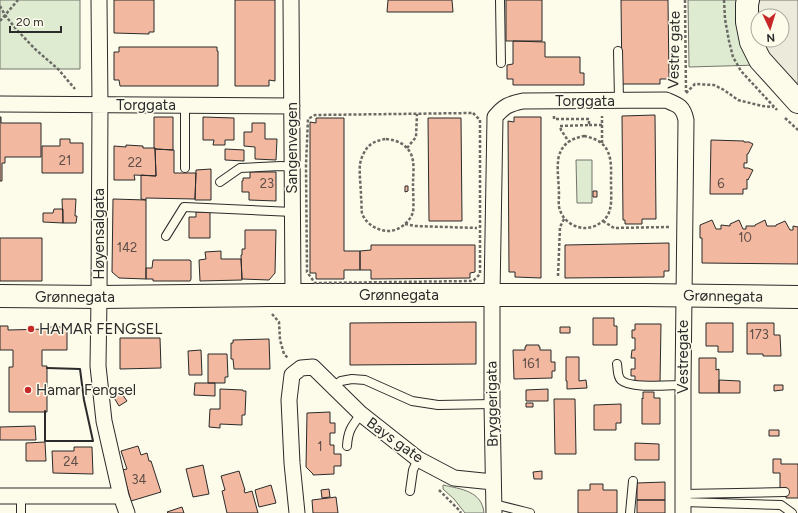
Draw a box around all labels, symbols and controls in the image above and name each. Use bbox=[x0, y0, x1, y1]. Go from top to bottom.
scale bar bbox=[10, 8, 61, 34]
north arrow bbox=[750, 8, 790, 48]
street label: Vestre gate bbox=[664, 11, 684, 89]
text: 20 m bbox=[16, 15, 44, 29]
text: N bbox=[766, 31, 775, 44]
street label: Torggata bbox=[555, 92, 615, 110]
street label: Torggata bbox=[116, 96, 176, 114]
street label: Sangenvegen bbox=[283, 102, 301, 194]
house number: 21 bbox=[59, 153, 71, 168]
house number: 22 bbox=[128, 155, 142, 170]
house number: 23 bbox=[260, 176, 274, 191]
house number: 6 bbox=[717, 176, 725, 191]
street label: Høyensalgata bbox=[90, 188, 108, 280]
house number: 10 bbox=[738, 230, 752, 245]
house number: 142 bbox=[117, 240, 137, 255]
street label: Grønnegata bbox=[359, 286, 439, 304]
street label: Grønnegata bbox=[683, 286, 763, 306]
street label: Grønnegata bbox=[35, 288, 115, 306]
place label: HAMAR FENGSEL bbox=[39, 320, 162, 338]
street label: Vestregate bbox=[674, 320, 692, 394]
marker: HAMAR FENGSEL bbox=[26, 324, 36, 334]
house number: 173 bbox=[749, 327, 769, 342]
house number: 161 bbox=[522, 356, 540, 371]
street label: Bryggerigata bbox=[482, 361, 502, 447]
place label: Hamar Fengsel bbox=[36, 381, 136, 399]
marker: Hamar Fengsel bbox=[23, 385, 33, 395]
street label: Bays gate bbox=[363, 413, 427, 467]
house number: 1 bbox=[317, 439, 323, 454]
house number: 24 bbox=[63, 454, 79, 469]
house number: 34 bbox=[131, 472, 147, 487]

